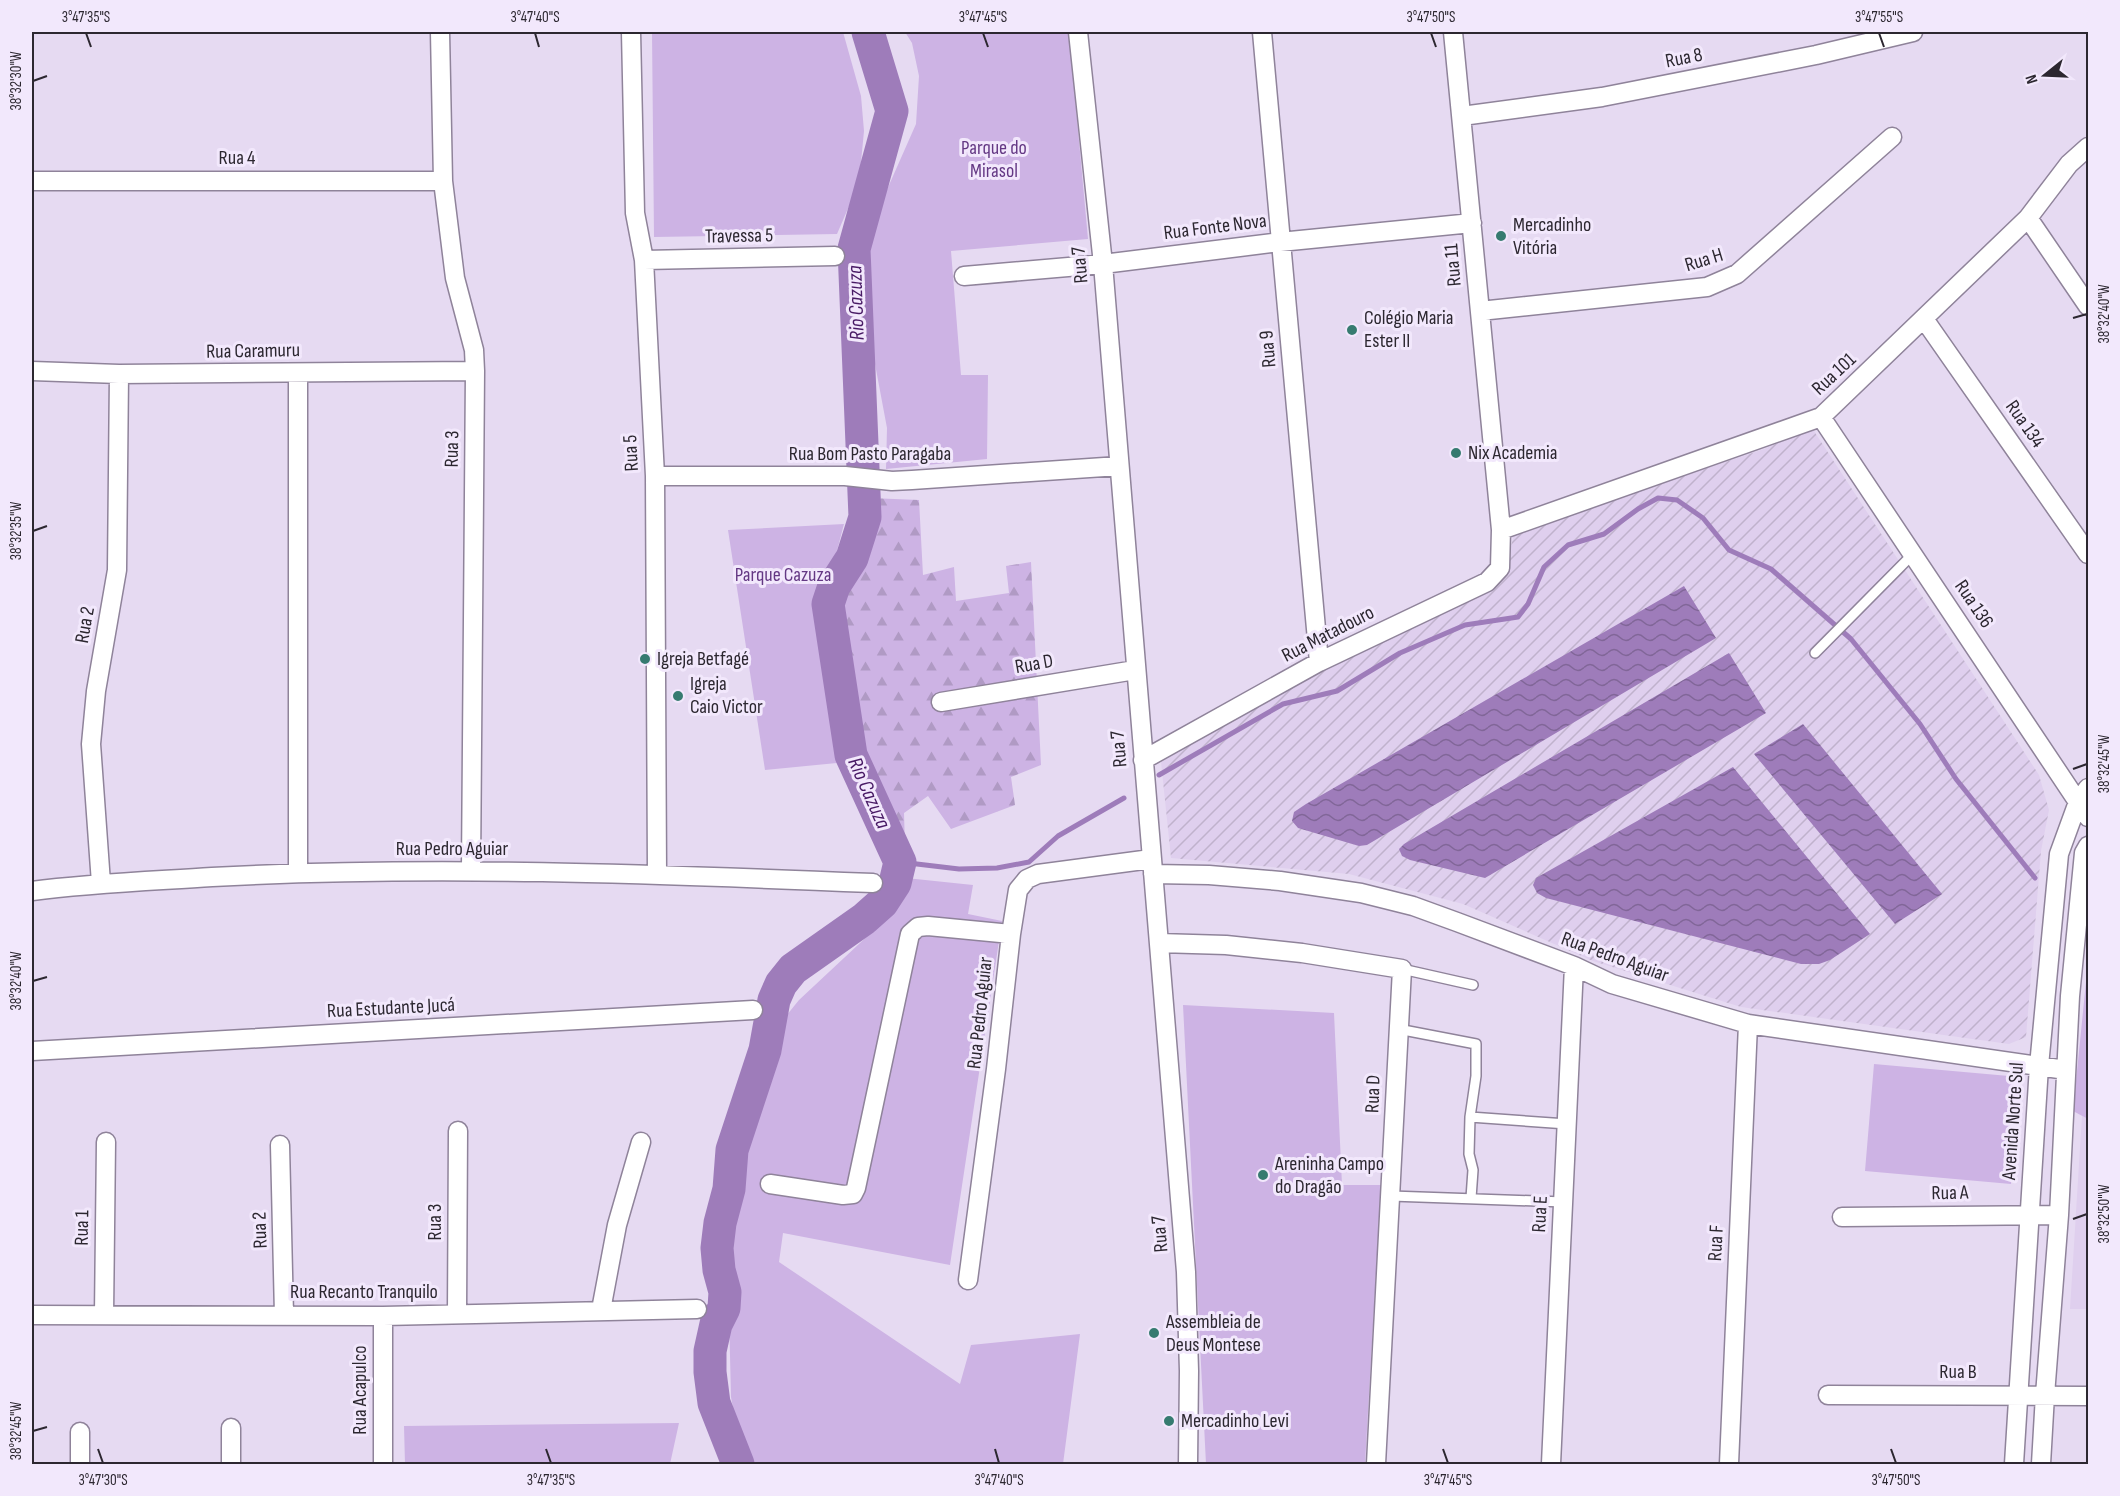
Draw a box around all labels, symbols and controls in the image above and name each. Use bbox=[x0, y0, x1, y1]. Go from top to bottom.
text: 3°47'35"S bbox=[62, 8, 110, 27]
text: 3°47'40"S bbox=[510, 8, 560, 27]
text: 3°47'45"S bbox=[959, 8, 1007, 27]
text: 3°47'50"S bbox=[1407, 8, 1455, 27]
text: 3°47'55"S bbox=[1855, 8, 1903, 27]
street label: Rua 8 bbox=[1663, 43, 1705, 73]
north arrow bbox=[2015, 45, 2075, 105]
text: 38°32'30"W bbox=[7, 51, 26, 111]
text: N bbox=[2022, 72, 2043, 86]
park label: Parque do Mirasol bbox=[961, 136, 1027, 183]
street label: Rua 4 bbox=[219, 146, 255, 170]
street label: Rua Fonte Nova bbox=[1162, 209, 1268, 245]
place label: Mercadinho Vitória bbox=[1513, 213, 1591, 260]
street label: Travessa 5 bbox=[705, 223, 773, 249]
marker: Mercadinho Vitória bbox=[1494, 229, 1508, 243]
street label: Rua 11 bbox=[1439, 243, 1467, 287]
street label: Rua H bbox=[1682, 243, 1726, 277]
street label: Rua 7 bbox=[1066, 246, 1094, 284]
water label: Rio Cazuza bbox=[842, 265, 870, 341]
text: 38°32'40"W bbox=[2095, 284, 2114, 344]
place label: Colégio Maria Ester II bbox=[1364, 306, 1454, 353]
marker: Colégio Maria Ester II bbox=[1345, 323, 1359, 337]
street label: Rua 9 bbox=[1254, 329, 1282, 369]
street label: Rua Caramuru bbox=[206, 338, 300, 364]
street label: Rua 101 bbox=[1807, 348, 1861, 400]
street label: Rua 134 bbox=[2000, 396, 2050, 452]
street label: Rua 3 bbox=[440, 430, 464, 468]
street label: Rua 5 bbox=[618, 434, 644, 472]
place label: Nix Academia bbox=[1468, 441, 1558, 465]
street label: Rua Bom Pasto Paragaba bbox=[789, 442, 951, 466]
marker: Nix Academia bbox=[1449, 446, 1463, 460]
text: 38°32'35"W bbox=[7, 502, 26, 560]
park label: Parque Cazuza bbox=[735, 563, 831, 587]
street label: Rua 136 bbox=[1949, 575, 1999, 633]
street label: Rua Matadouro bbox=[1278, 600, 1378, 668]
street label: Rua 2 bbox=[70, 605, 100, 645]
place label: Igreja Betfagé bbox=[657, 647, 749, 671]
street label: Rua D bbox=[1013, 649, 1055, 679]
marker: Igreja Betfagé bbox=[638, 652, 652, 666]
place label: Igreja Caio Victor bbox=[690, 672, 763, 719]
marker: Igreja Caio Victor bbox=[671, 689, 685, 703]
street label: Rua 7 bbox=[1105, 730, 1133, 768]
text: 38°32'45"W bbox=[2095, 735, 2114, 793]
water label: Rio Cazuza bbox=[842, 754, 896, 833]
street label: Rua Pedro Aguiar bbox=[396, 837, 509, 861]
street label: Rua Pedro Aguiar bbox=[1558, 926, 1672, 988]
text: 38°32'40"W bbox=[7, 951, 26, 1011]
street label: Rua Pedro Aguiar bbox=[962, 956, 998, 1070]
street label: Rua Estudante Jucá bbox=[326, 993, 456, 1023]
street label: Avenida Norte Sul bbox=[1997, 1061, 2029, 1182]
street label: Rua D bbox=[1360, 1074, 1386, 1114]
place label: Areninha Campo do Dragão bbox=[1274, 1152, 1384, 1199]
marker: Areninha Campo do Dragão bbox=[1256, 1168, 1270, 1182]
street label: Rua A bbox=[1931, 1181, 1969, 1205]
text: 38°32'50"W bbox=[2095, 1184, 2114, 1243]
street label: Rua E bbox=[1527, 1195, 1553, 1233]
street label: Rua 3 bbox=[423, 1204, 447, 1240]
street label: Rua 1 bbox=[70, 1210, 94, 1246]
street label: Rua 2 bbox=[247, 1211, 273, 1249]
street label: Rua 7 bbox=[1146, 1215, 1174, 1253]
street label: Rua F bbox=[1703, 1224, 1729, 1262]
street label: Rua Recanto Tranquilo bbox=[290, 1280, 438, 1304]
place label: Assembleia de Deus Montese bbox=[1165, 1310, 1261, 1357]
marker: Assembleia de Deus Montese bbox=[1147, 1326, 1161, 1340]
street label: Rua Acapulco bbox=[348, 1345, 372, 1435]
street label: Rua B bbox=[1939, 1360, 1977, 1384]
text: 38°32'45"W bbox=[7, 1402, 26, 1460]
place label: Mercadinho Levi bbox=[1181, 1409, 1289, 1433]
marker: Mercadinho Levi bbox=[1162, 1414, 1176, 1428]
text: 3°47'30"S bbox=[78, 1471, 128, 1490]
text: 3°47'35"S bbox=[527, 1471, 575, 1490]
text: 3°47'40"S bbox=[974, 1471, 1024, 1490]
text: 3°47'45"S bbox=[1424, 1471, 1472, 1490]
text: 3°47'50"S bbox=[1872, 1471, 1920, 1490]

